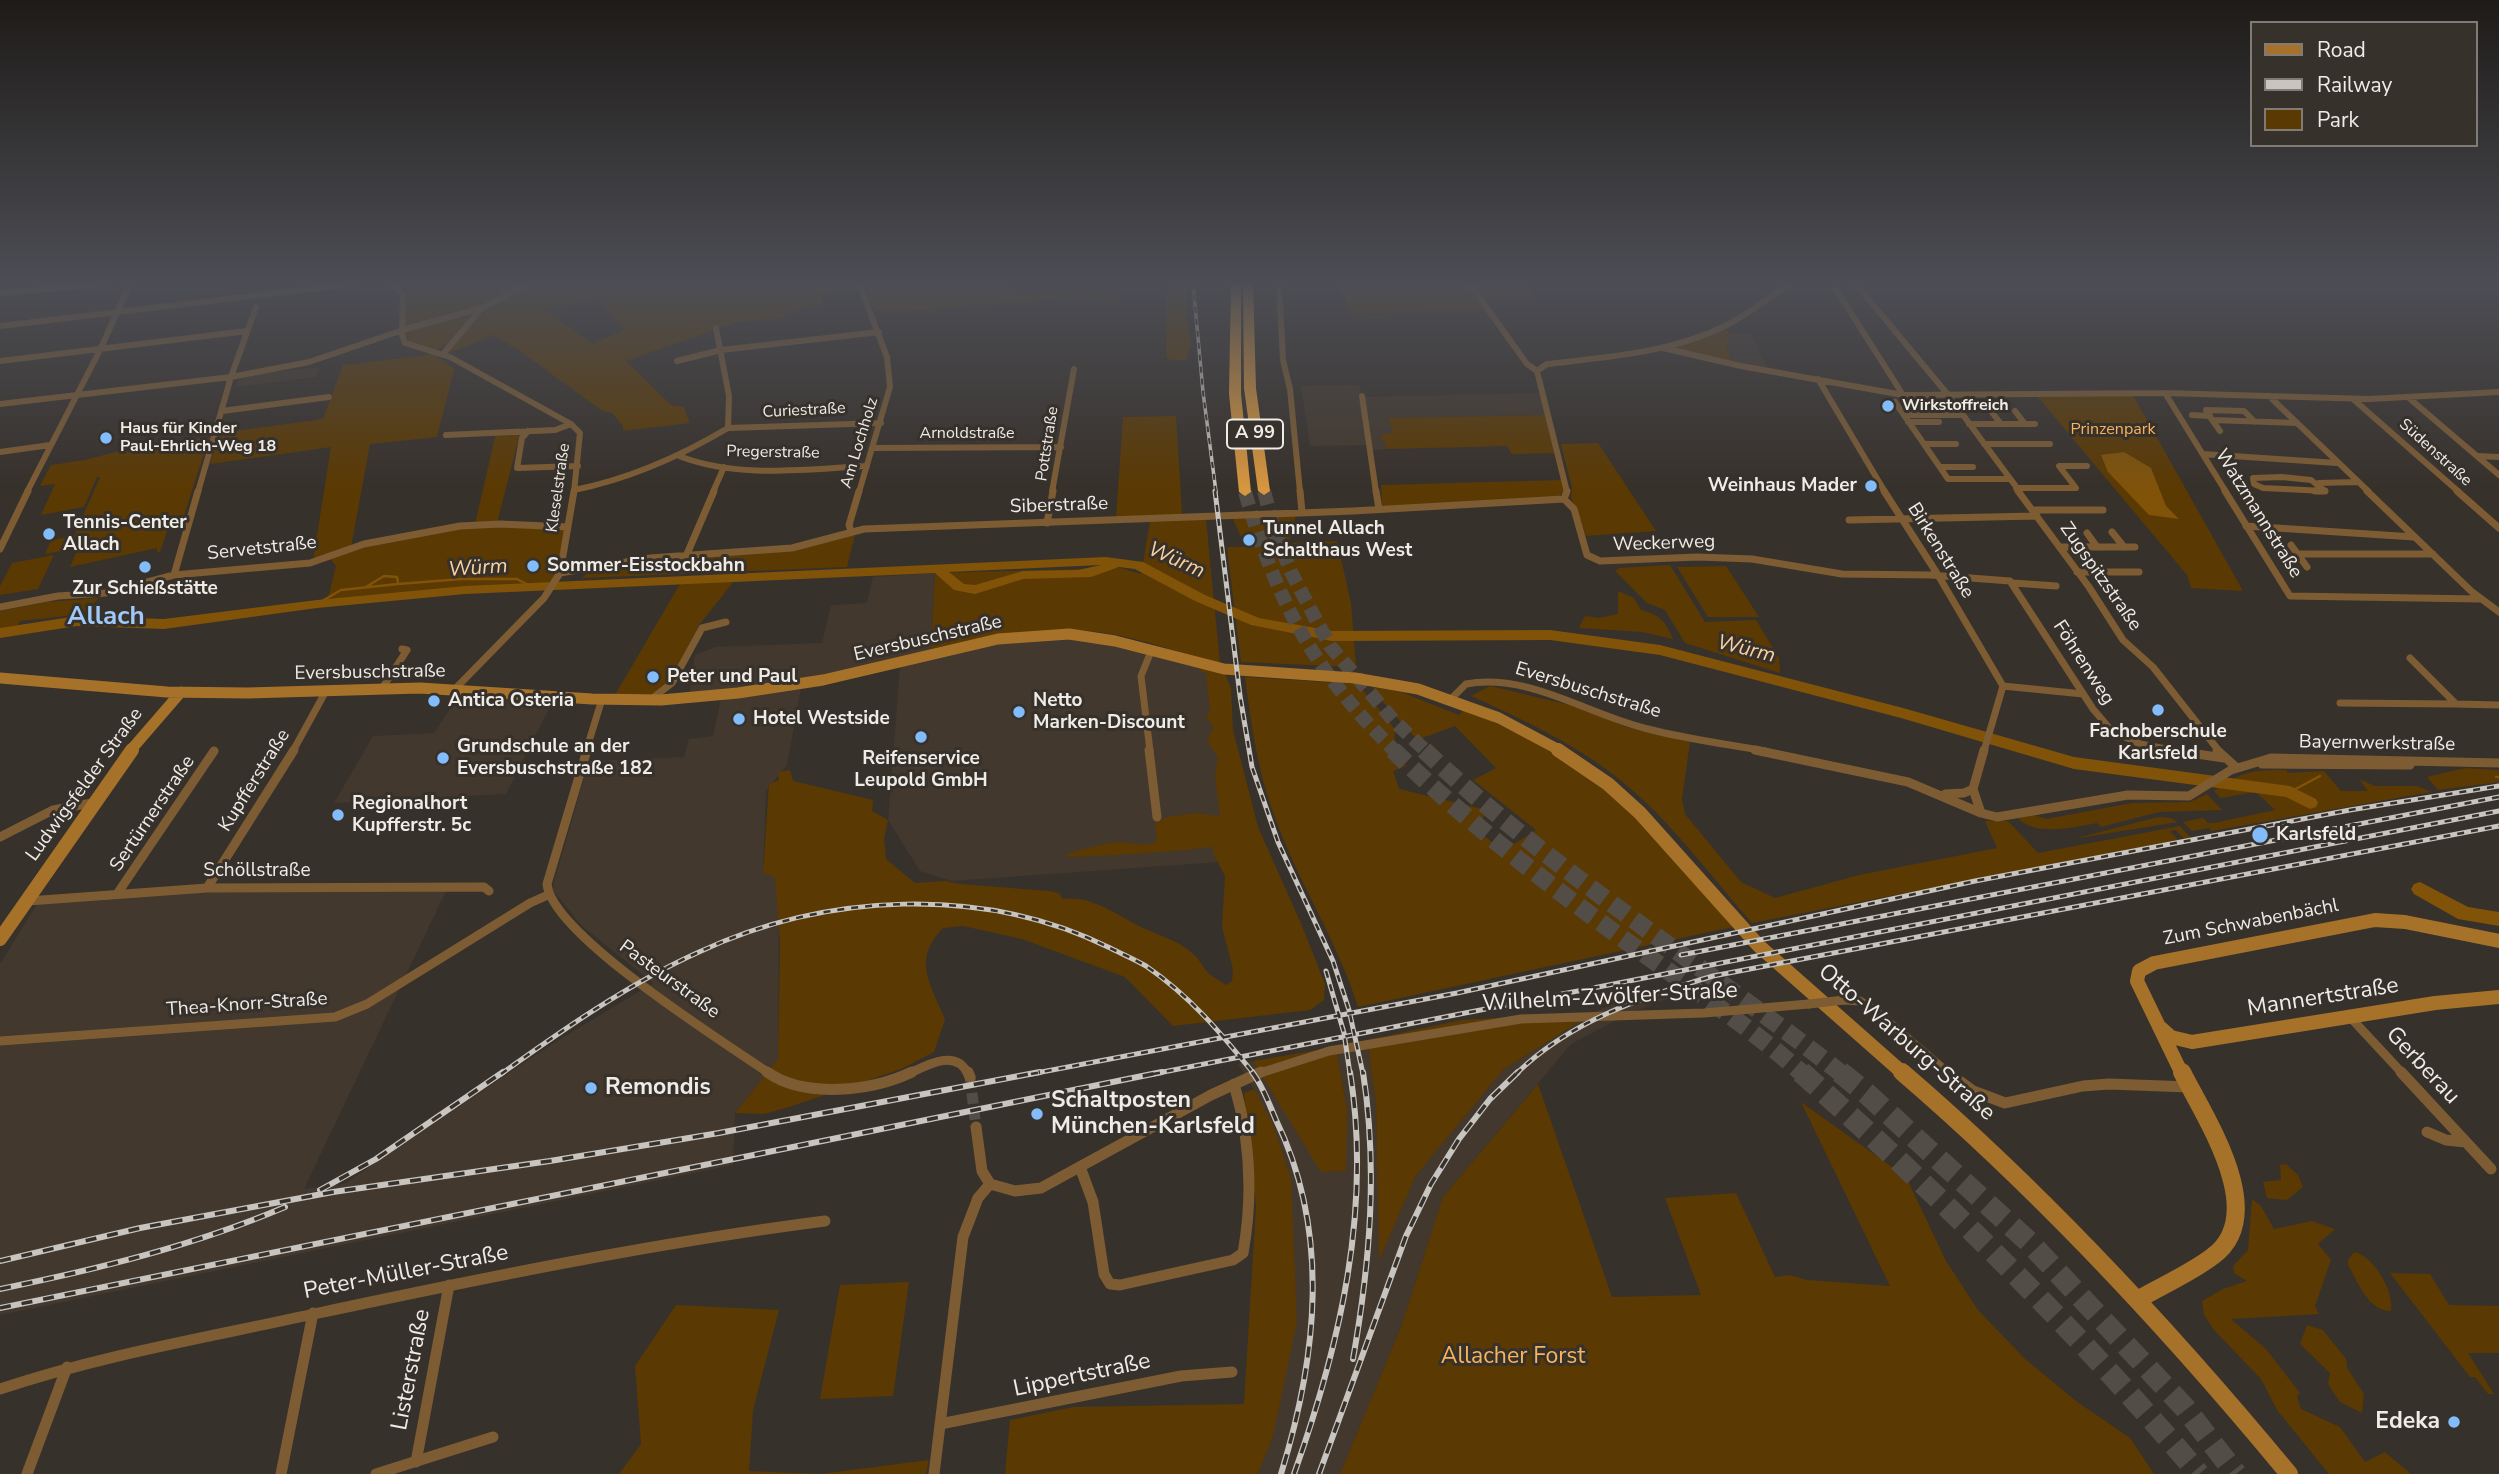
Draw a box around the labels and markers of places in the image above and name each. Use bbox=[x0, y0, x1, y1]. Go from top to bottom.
place label: Wirkstoffreich bbox=[1902, 396, 2009, 416]
marker: Wirkstoffreich bbox=[1880, 398, 1896, 414]
place label: Haus für Kinder Paul-Ehrlich-Weg 18 bbox=[120, 419, 276, 457]
marker: Haus für Kinder Paul-Ehrlich-Weg 18 bbox=[98, 430, 114, 446]
place label: Weinhaus Mader bbox=[1708, 475, 1857, 497]
marker: Weinhaus Mader bbox=[1863, 478, 1879, 494]
place label: Tennis-Center Allach bbox=[63, 512, 187, 556]
place label: Tunnel Allach Schalthaus West bbox=[1263, 518, 1412, 562]
marker: Tennis-Center Allach bbox=[41, 526, 57, 542]
marker: Tunnel Allach Schalthaus West bbox=[1241, 532, 1257, 548]
place label: Sommer-Eisstockbahn bbox=[547, 555, 745, 577]
marker: Sommer-Eisstockbahn bbox=[525, 558, 541, 574]
marker: Zur Schießstätte bbox=[137, 559, 153, 575]
place label: Zur Schießstätte bbox=[72, 578, 218, 600]
place label: Peter und Paul bbox=[667, 666, 797, 688]
marker: Peter und Paul bbox=[645, 669, 661, 685]
place label: Antica Osteria bbox=[448, 690, 574, 712]
place label: Netto Marken-Discount bbox=[1033, 690, 1185, 734]
marker: Antica Osteria bbox=[426, 693, 442, 709]
marker: Fachoberschule Karlsfeld bbox=[2150, 702, 2166, 718]
marker: Netto Marken-Discount bbox=[1011, 704, 1027, 720]
place label: Hotel Westside bbox=[753, 708, 890, 730]
marker: Hotel Westside bbox=[731, 711, 747, 727]
place label: Fachoberschule Karlsfeld bbox=[2089, 721, 2227, 765]
marker: Reifenservice Leupold GmbH bbox=[913, 729, 929, 745]
place label: Grundschule an der Eversbuschstraße 182 bbox=[457, 736, 653, 780]
place label: Reifenservice Leupold GmbH bbox=[854, 748, 988, 792]
marker: Grundschule an der Eversbuschstraße 182 bbox=[435, 750, 451, 766]
place label: Regionalhort Kupfferstr. 5c bbox=[352, 793, 471, 837]
marker: Regionalhort Kupfferstr. 5c bbox=[330, 807, 346, 823]
place label: Karlsfeld bbox=[2276, 824, 2356, 846]
marker: Karlsfeld bbox=[2250, 825, 2270, 845]
place label: Remondis bbox=[605, 1074, 711, 1102]
marker: Remondis bbox=[583, 1080, 599, 1096]
place label: Schaltposten München-Karlsfeld bbox=[1051, 1087, 1255, 1141]
marker: Schaltposten München-Karlsfeld bbox=[1029, 1106, 1045, 1122]
place label: Edeka bbox=[2375, 1408, 2440, 1436]
marker: Edeka bbox=[2446, 1414, 2462, 1430]

